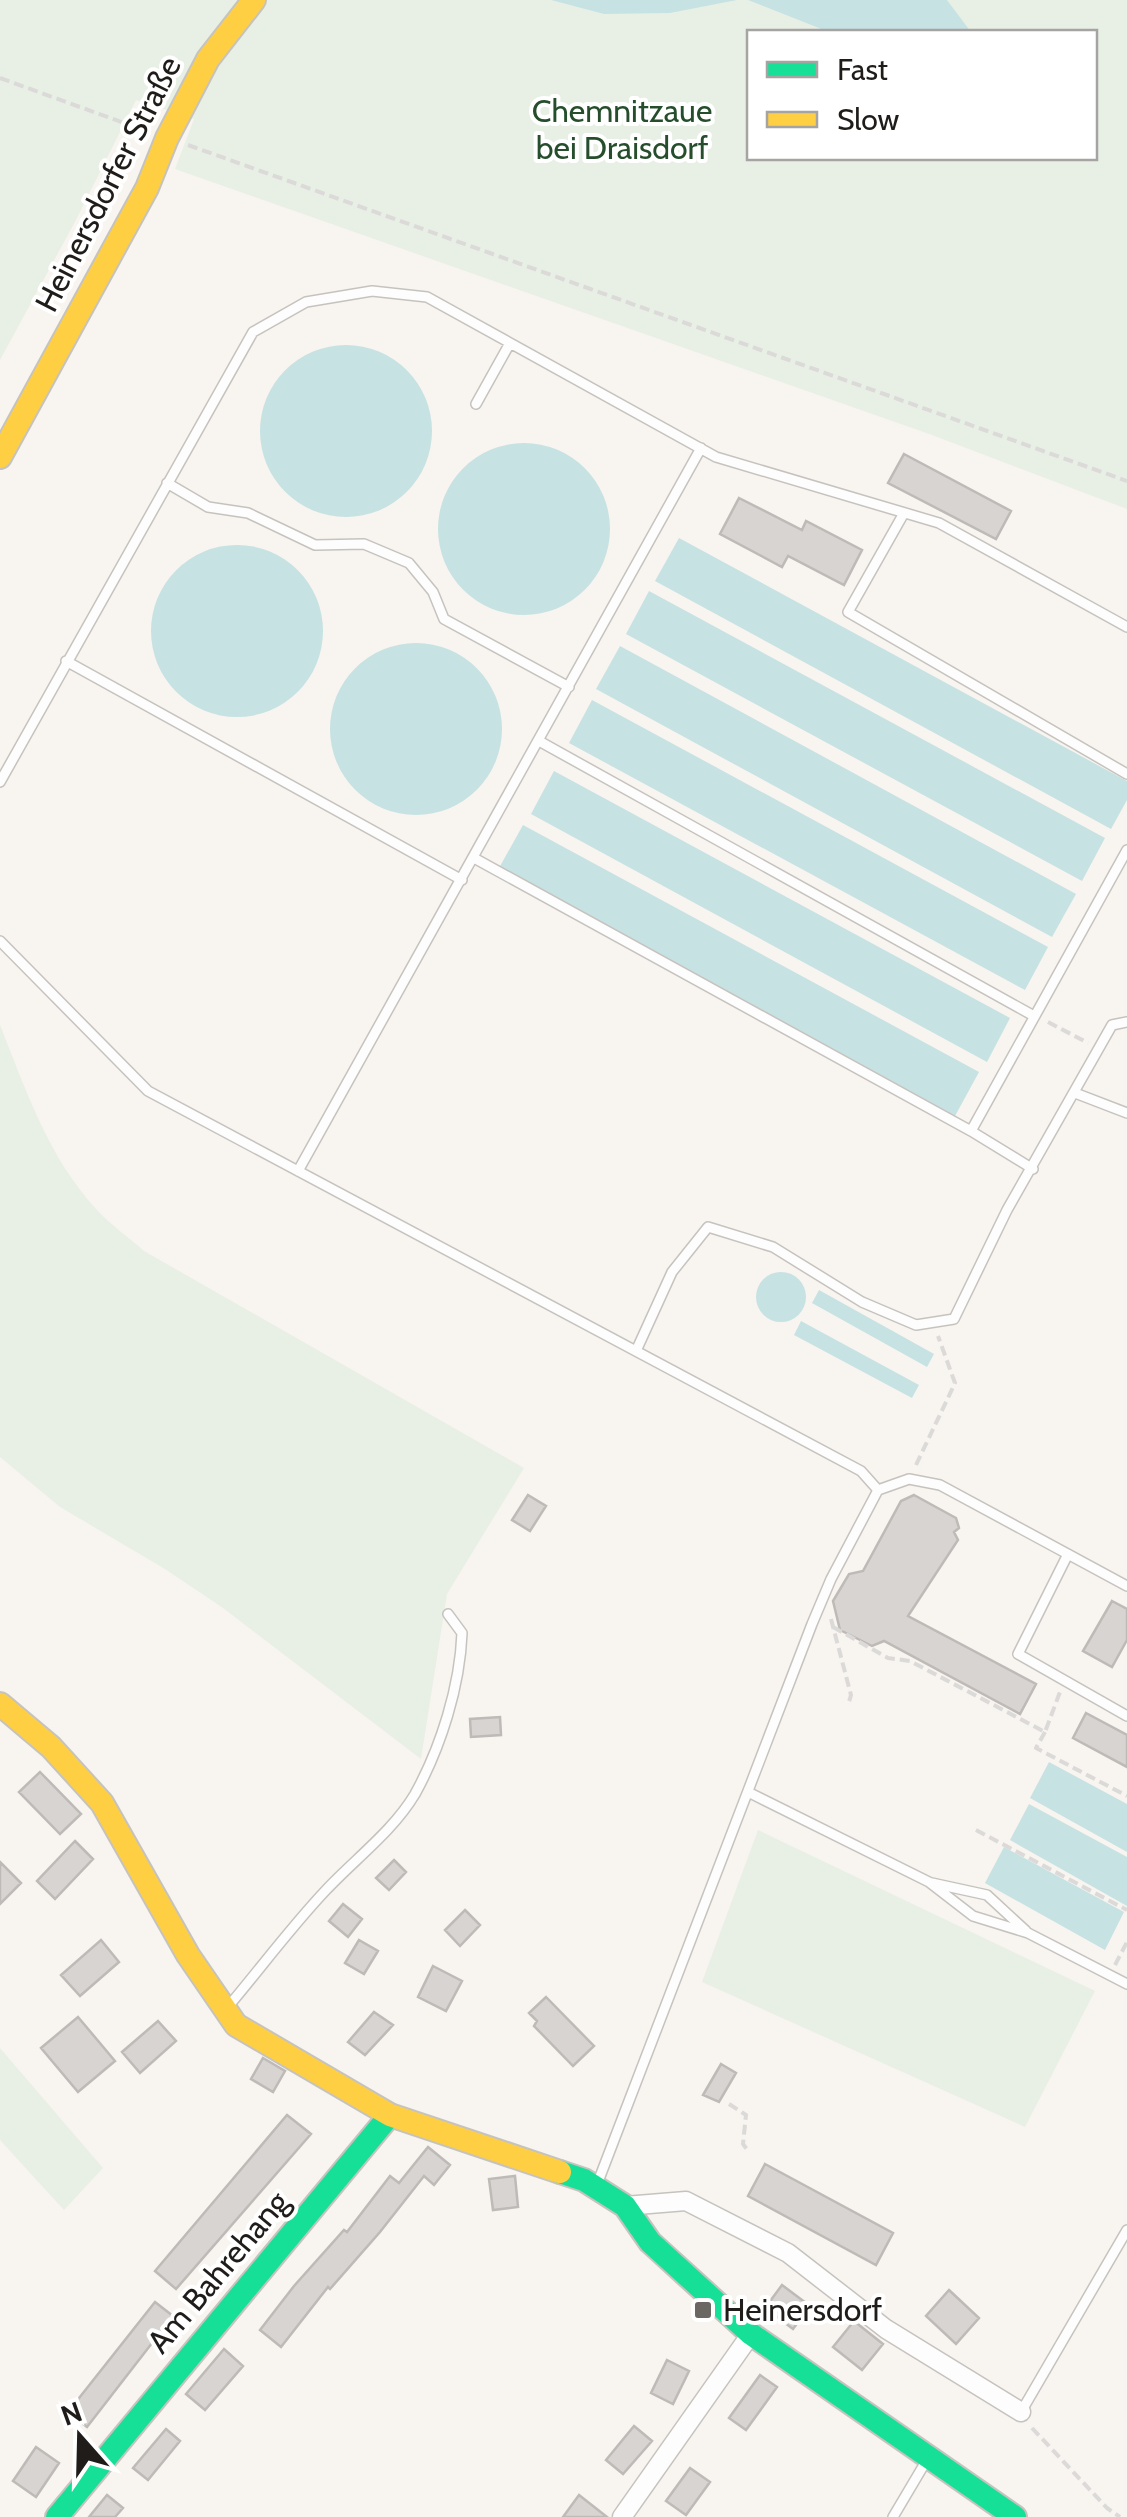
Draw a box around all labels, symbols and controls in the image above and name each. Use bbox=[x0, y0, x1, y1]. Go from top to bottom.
legend bbox=[747, 30, 1097, 160]
street label: Heinersdorfer Straße bbox=[26, 50, 189, 318]
text: Fast bbox=[837, 51, 888, 88]
park label: Chemnitzaue bei Draisdorf bbox=[532, 91, 712, 167]
text: Slow bbox=[837, 101, 900, 138]
street label: Am Bahrehang bbox=[139, 2182, 297, 2361]
place label: Heinersdorf bbox=[723, 2290, 882, 2329]
marker: Heinersdorf bbox=[692, 2299, 714, 2321]
north arrow bbox=[30, 2387, 130, 2487]
text: N bbox=[56, 2394, 87, 2433]

